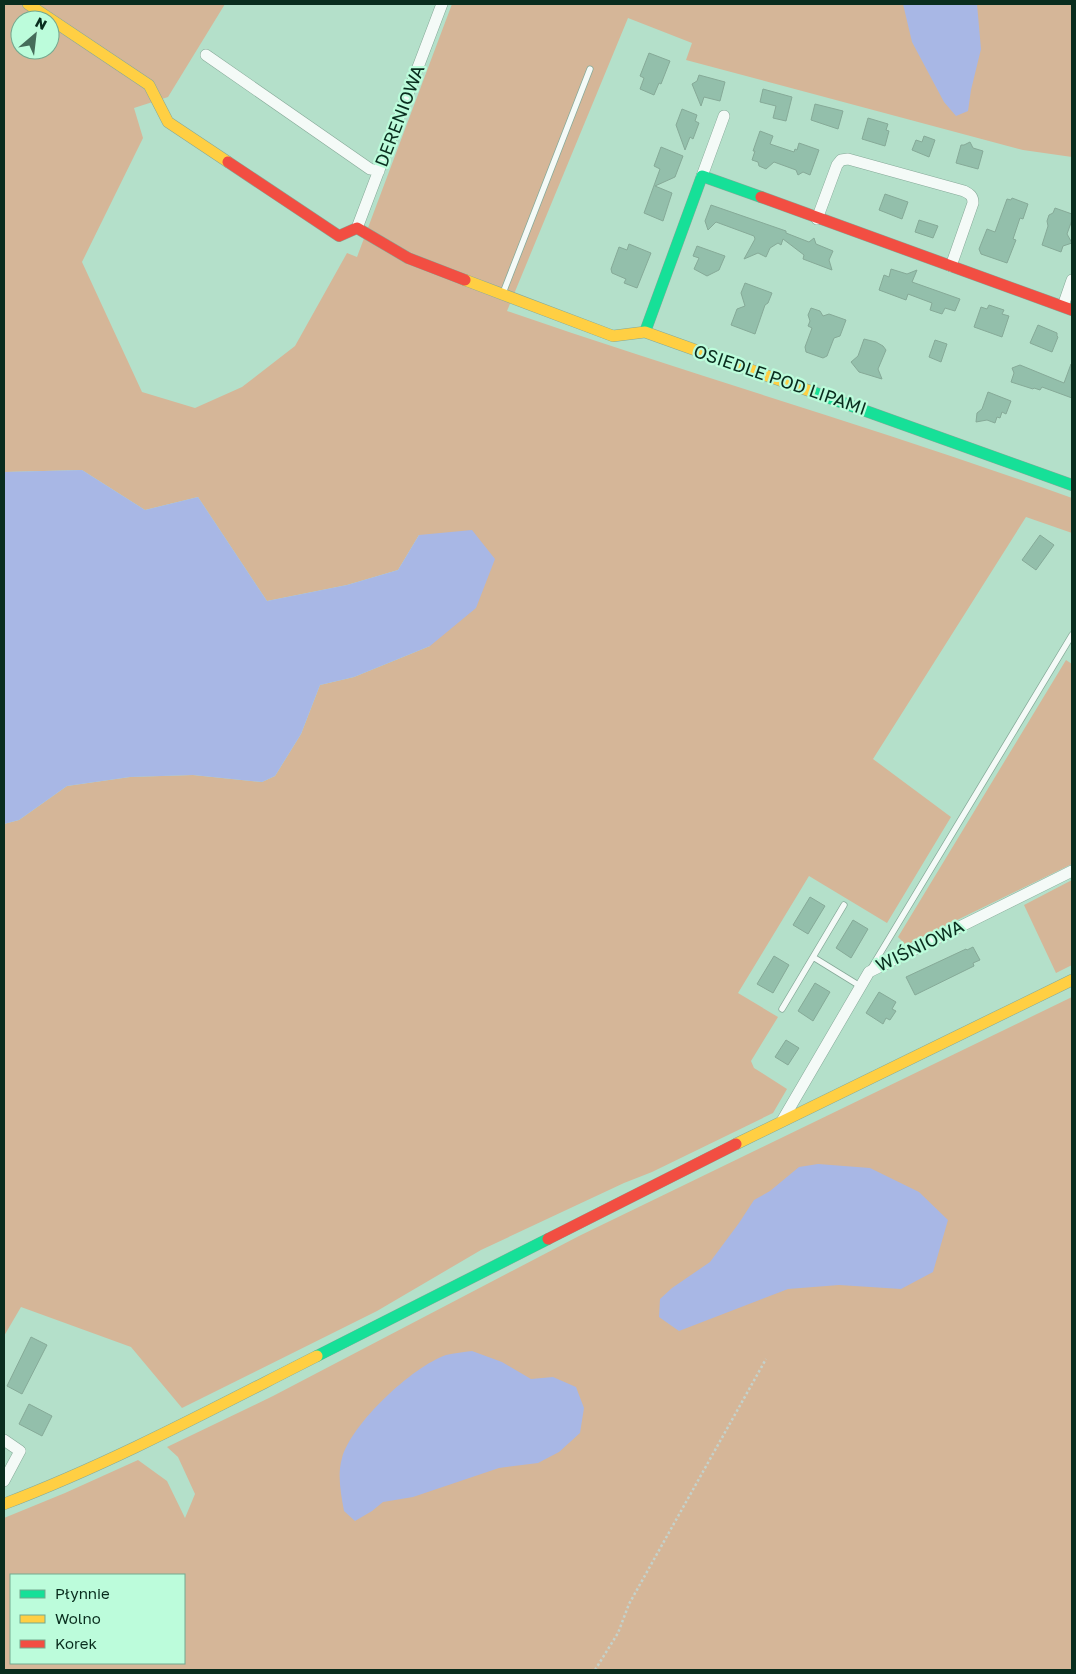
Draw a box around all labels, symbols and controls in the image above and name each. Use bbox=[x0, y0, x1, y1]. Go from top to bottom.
north arrow bbox=[10, 10, 60, 60]
text: N bbox=[33, 13, 50, 33]
street label: DERENIOWA bbox=[370, 61, 429, 170]
street label: OSIEDLE POD LIPAMI bbox=[691, 339, 870, 419]
street label: WIŚNIOWA bbox=[872, 914, 967, 976]
legend bbox=[10, 1574, 185, 1664]
text: Płynnie bbox=[55, 1584, 110, 1602]
text: Wolno bbox=[55, 1609, 101, 1627]
text: Korek bbox=[55, 1634, 97, 1652]

